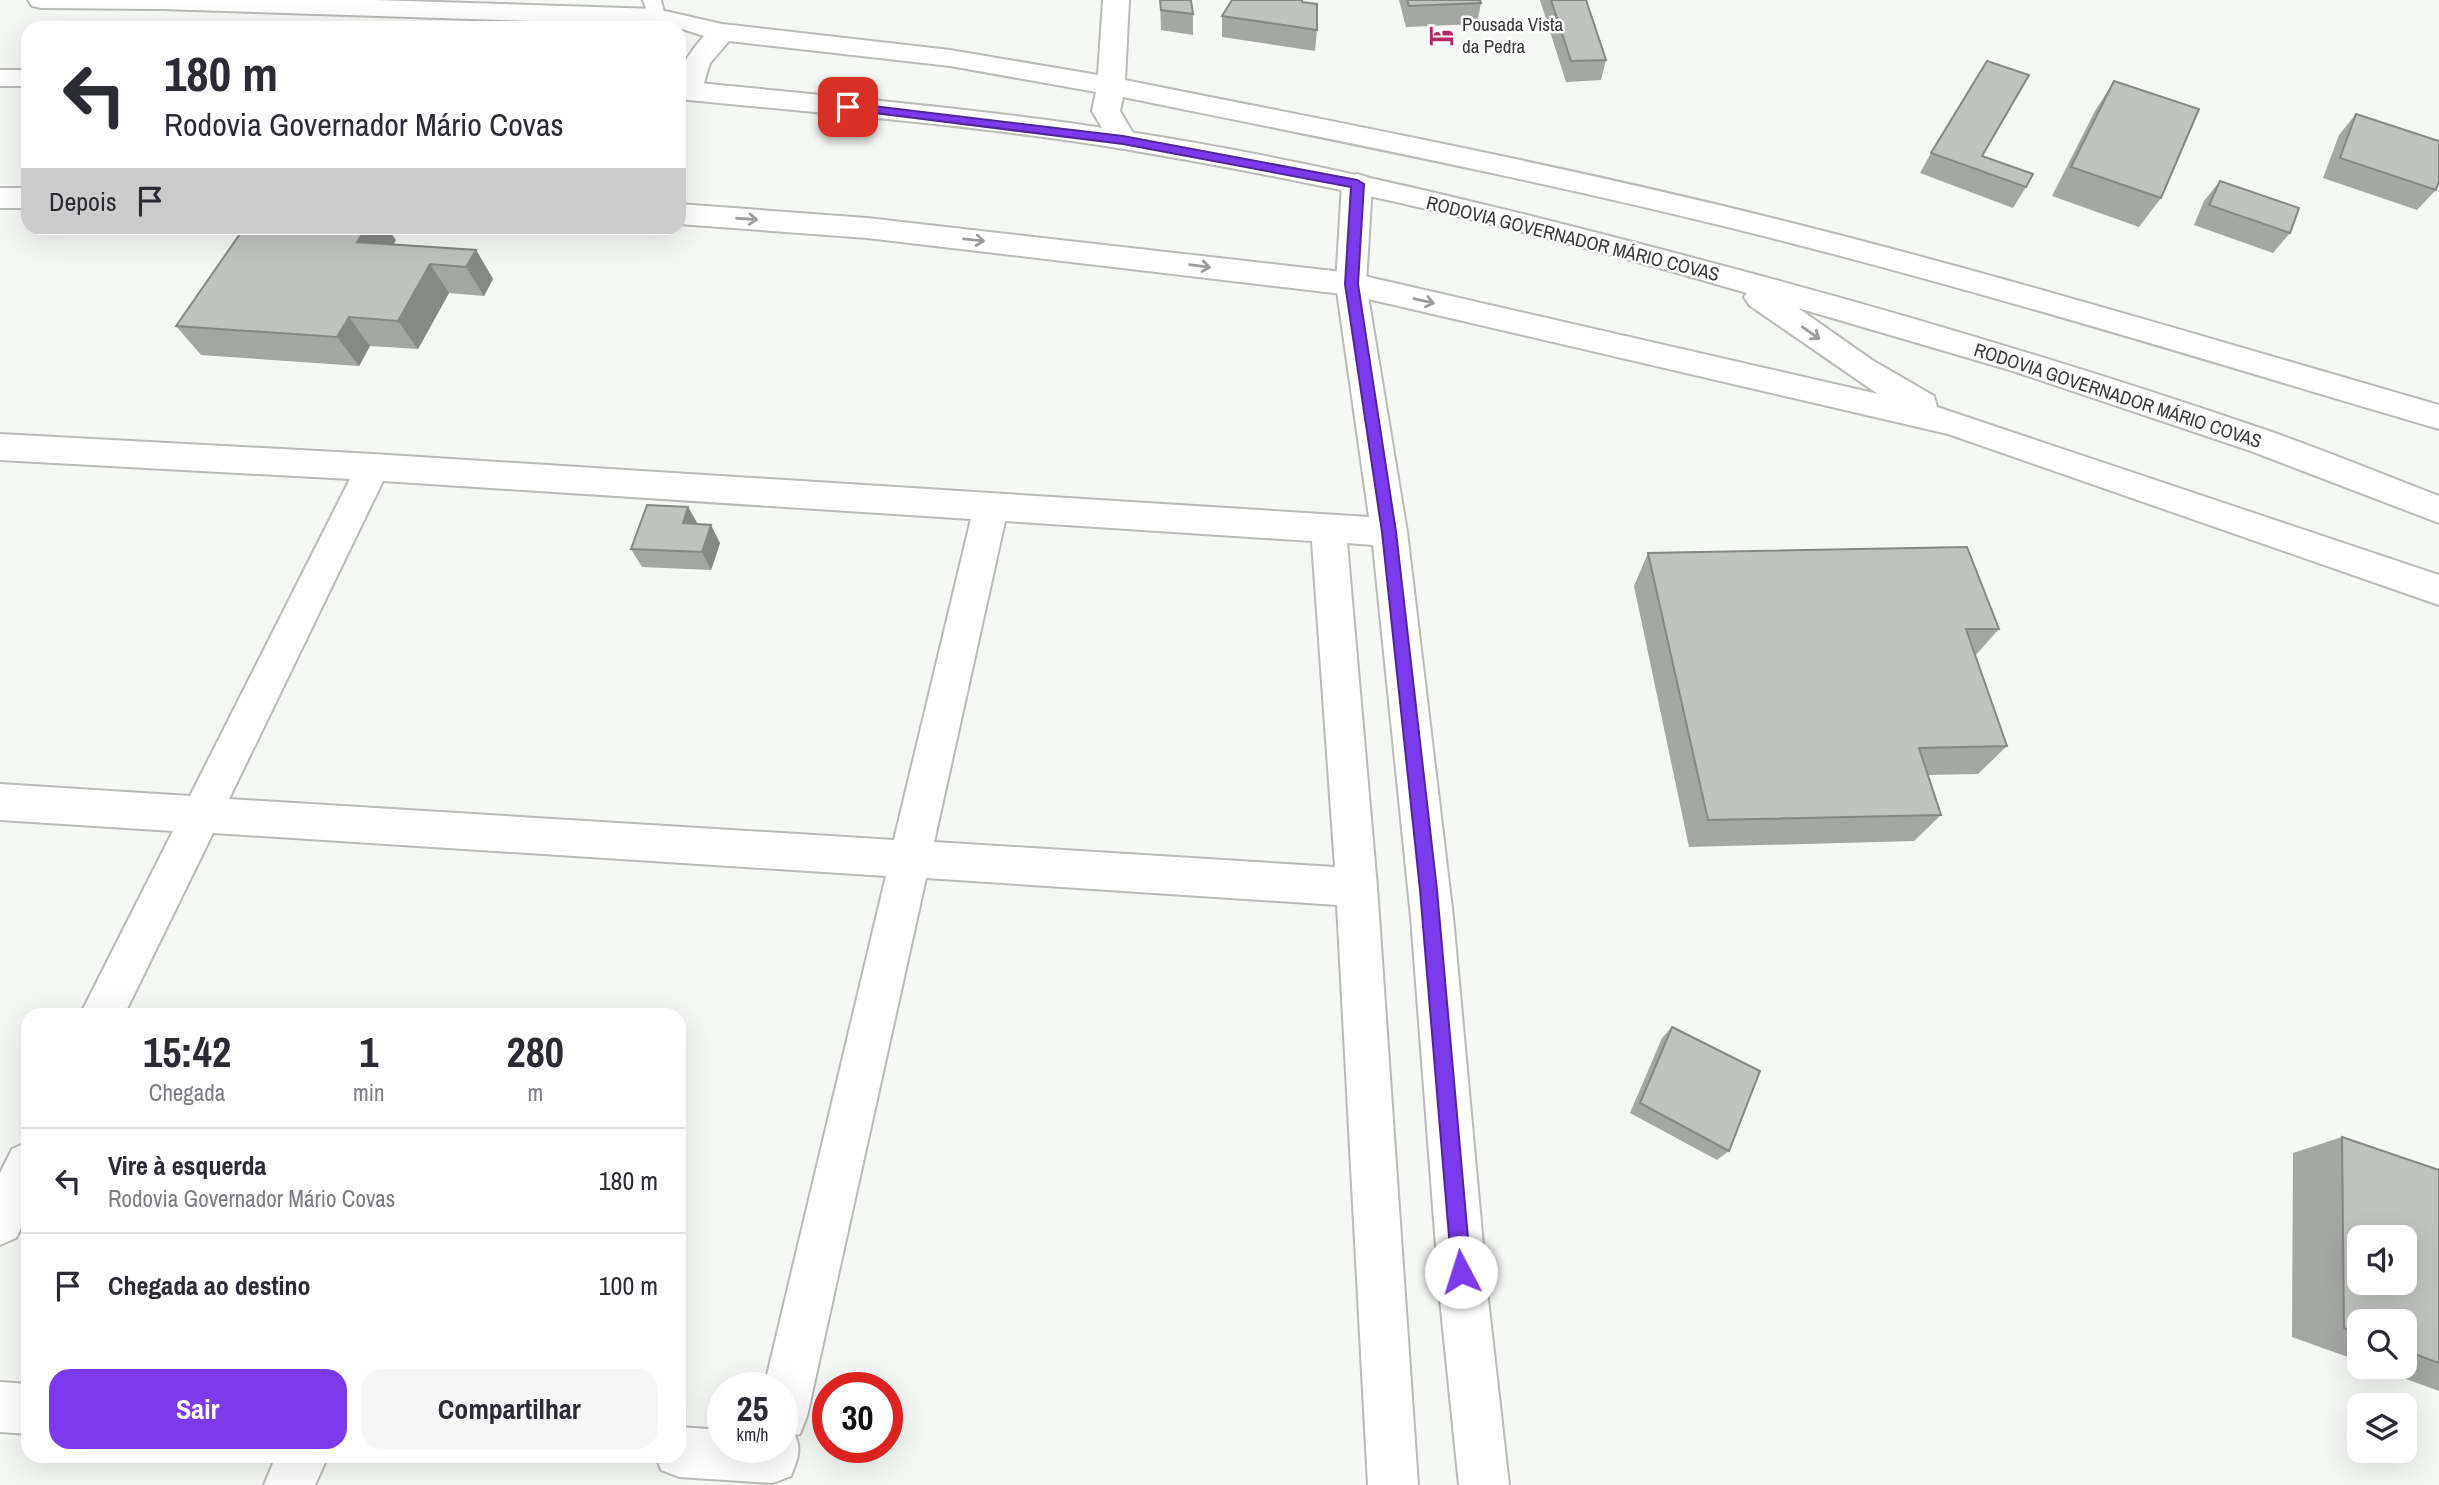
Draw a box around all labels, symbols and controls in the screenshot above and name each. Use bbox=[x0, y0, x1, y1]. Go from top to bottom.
place label: Pousada Vista da Pedra bbox=[1462, 11, 1563, 59]
hotel icon: Pousada Vista da Pedra bbox=[1428, 21, 1456, 49]
text: 180 m bbox=[164, 40, 278, 106]
icon: left bbox=[49, 49, 140, 140]
pin bbox=[818, 77, 878, 137]
icon: arrive bbox=[829, 88, 867, 126]
text: Rodovia Governador Mário Covas bbox=[164, 103, 564, 146]
icon: arrive bbox=[131, 182, 169, 220]
text: Depois bbox=[49, 184, 117, 219]
street label: RODOVIA GOVERNADOR MÁRIO COVAS bbox=[1424, 189, 1722, 287]
one-way arrow bbox=[735, 213, 758, 226]
one-way arrow bbox=[962, 234, 984, 247]
one-way arrow bbox=[1188, 259, 1210, 272]
one-way arrow bbox=[1412, 295, 1435, 308]
one-way arrow bbox=[1801, 326, 1820, 340]
street label: RODOVIA GOVERNADOR MÁRIO COVAS bbox=[1971, 336, 2265, 454]
text: 15:42 bbox=[143, 1024, 231, 1080]
text: 1 bbox=[359, 1024, 378, 1080]
text: 280 bbox=[507, 1024, 564, 1080]
text: Chegada bbox=[149, 1077, 225, 1108]
text: min bbox=[353, 1077, 385, 1108]
text: m bbox=[527, 1077, 543, 1108]
text: Vire à esquerda bbox=[108, 1148, 266, 1183]
icon: left bbox=[49, 1162, 87, 1200]
text: 180 m bbox=[599, 1163, 658, 1198]
text: Rodovia Governador Mário Covas bbox=[108, 1183, 395, 1214]
map controls bbox=[2347, 1225, 2417, 1463]
button: sound bbox=[2347, 1225, 2417, 1295]
position arrow bbox=[1424, 1235, 1498, 1309]
icon: arrive bbox=[49, 1267, 87, 1305]
text: Chegada ao destino bbox=[108, 1268, 311, 1303]
text: 100 m bbox=[599, 1268, 658, 1303]
button: search bbox=[2347, 1309, 2417, 1379]
button: Sair bbox=[49, 1369, 347, 1449]
button: Compartilhar bbox=[361, 1369, 658, 1449]
speed limit sign: 30 bbox=[812, 1372, 903, 1463]
text: 25 bbox=[737, 1385, 768, 1432]
button: layers bbox=[2347, 1393, 2417, 1463]
text: km/h bbox=[737, 1422, 769, 1447]

